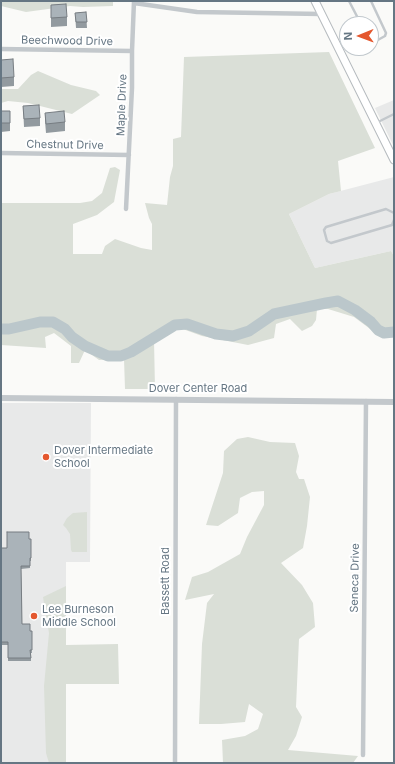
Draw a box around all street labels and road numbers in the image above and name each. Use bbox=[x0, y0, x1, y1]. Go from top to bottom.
street label: Beechwood Drive bbox=[21, 34, 113, 48]
street label: Maple Drive bbox=[114, 74, 130, 136]
street label: Chestnut Drive bbox=[26, 138, 104, 152]
street label: Dover Center Road bbox=[149, 382, 247, 396]
street label: Seneca Drive bbox=[348, 543, 362, 613]
street label: Bassett Road bbox=[159, 547, 173, 615]

